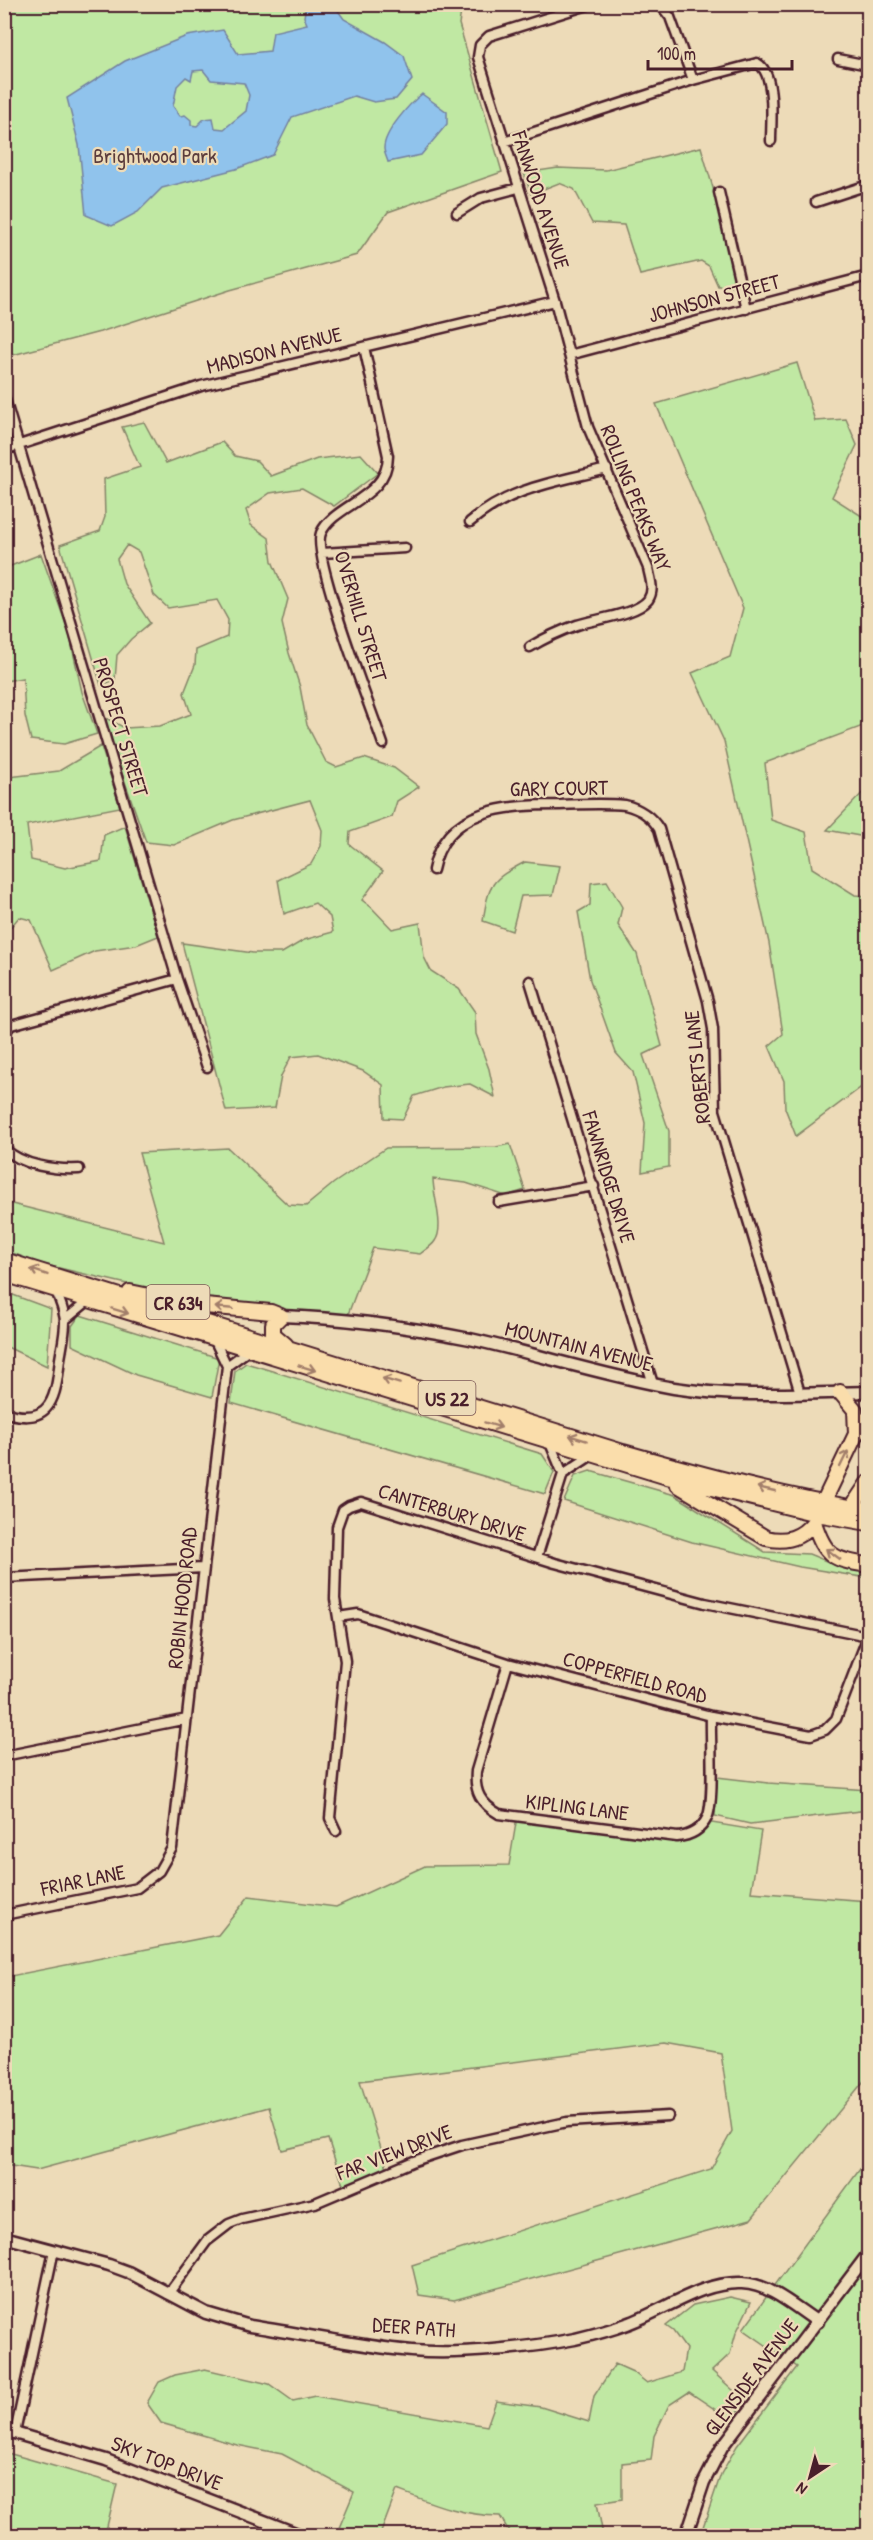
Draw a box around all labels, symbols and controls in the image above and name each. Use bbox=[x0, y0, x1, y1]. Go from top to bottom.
scale bar bbox=[648, 33, 792, 71]
text: 100 m bbox=[657, 41, 696, 66]
street label: FANWOOD AVENUE bbox=[505, 126, 577, 273]
park label: Brightwood Park bbox=[93, 141, 217, 170]
street label: JOHNSON STREET bbox=[645, 266, 784, 329]
street label: MADISON AVENUE bbox=[203, 319, 345, 381]
street label: ROLLING PEAKS WAY bbox=[593, 421, 679, 576]
street label: OVERHILL STREET bbox=[327, 547, 395, 686]
street label: PROSPECT STREET bbox=[86, 654, 156, 801]
street label: GARY COURT bbox=[510, 773, 609, 803]
street label: ROBERTS LANE bbox=[677, 1009, 717, 1125]
street label: FAWNRIDGE DRIVE bbox=[575, 1107, 643, 1246]
one-way arrow bbox=[30, 1265, 49, 1276]
road number: CR 634 bbox=[146, 1285, 210, 1319]
one-way arrow bbox=[214, 1302, 234, 1313]
one-way arrow bbox=[111, 1306, 130, 1317]
street label: MOUNTAIN AVENUE bbox=[502, 1314, 656, 1378]
one-way arrow bbox=[297, 1363, 316, 1374]
one-way arrow bbox=[382, 1374, 401, 1385]
road number: US 22 bbox=[418, 1381, 476, 1415]
one-way arrow bbox=[483, 1420, 502, 1431]
one-way arrow bbox=[569, 1432, 588, 1443]
one-way arrow bbox=[838, 1450, 850, 1468]
street label: CANTERBURY DRIVE bbox=[375, 1476, 529, 1548]
one-way arrow bbox=[757, 1482, 776, 1494]
street label: ROBIN HOOD ROAD bbox=[160, 1526, 204, 1670]
one-way arrow bbox=[825, 1548, 841, 1560]
street label: COPPERFIELD ROAD bbox=[560, 1644, 710, 1710]
street label: KIPLING LANE bbox=[524, 1786, 630, 1828]
street label: FRIAR LANE bbox=[37, 1857, 128, 1903]
street label: FAR VIEW DRIVE bbox=[331, 2117, 456, 2188]
street label: DEER PATH bbox=[372, 2310, 457, 2344]
street label: GLENSIDE AVENUE bbox=[697, 2312, 805, 2442]
street label: SKY TOP DRIVE bbox=[107, 2429, 227, 2497]
north arrow bbox=[780, 2447, 840, 2507]
text: N bbox=[791, 2477, 811, 2501]

